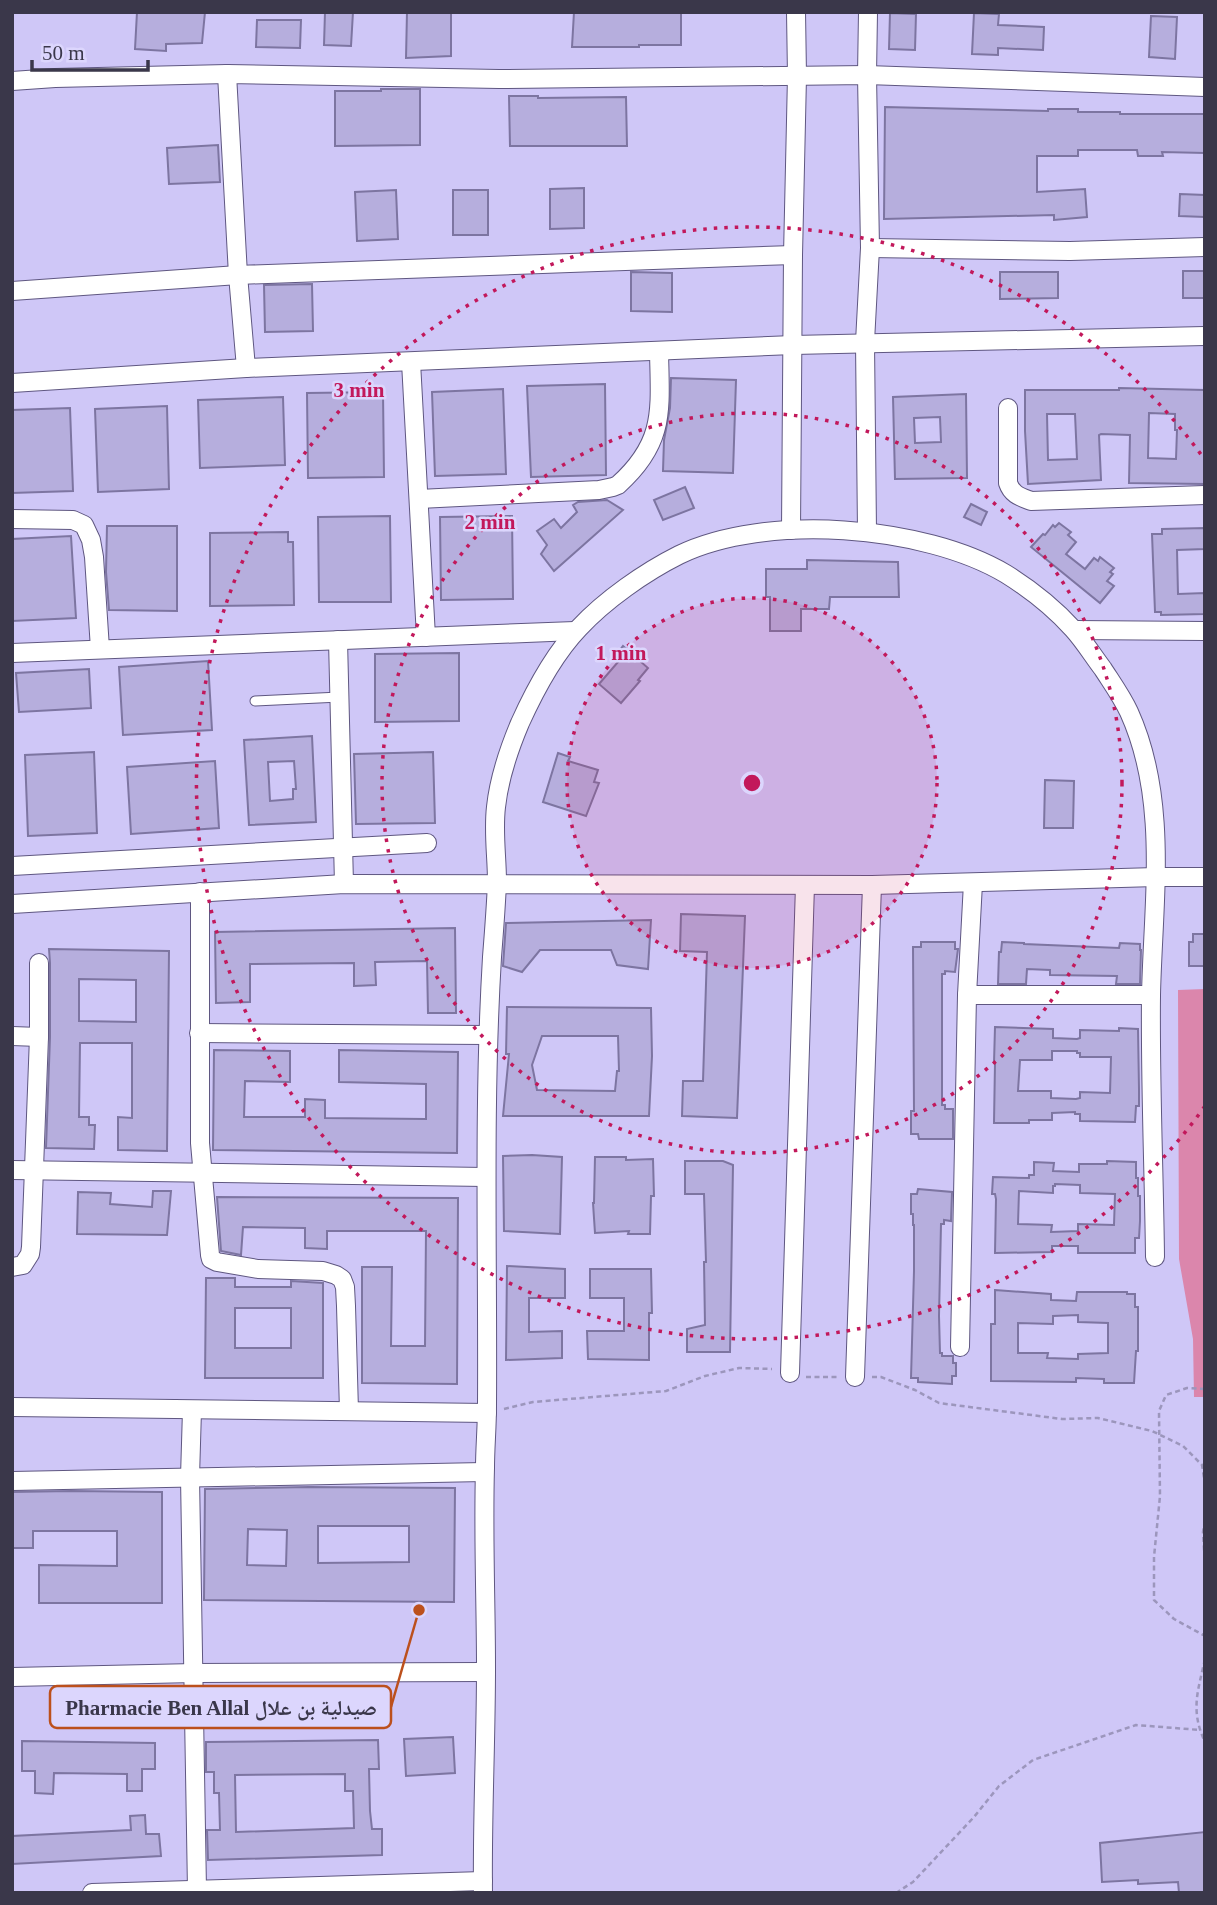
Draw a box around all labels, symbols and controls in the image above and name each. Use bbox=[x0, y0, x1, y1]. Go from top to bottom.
scale bar bbox=[32, 28, 147, 72]
text: 50 m bbox=[42, 41, 85, 65]
text: 3 min bbox=[334, 378, 385, 402]
text: 2 min bbox=[465, 510, 516, 534]
text: 1 min bbox=[596, 641, 647, 665]
centre of rings bbox=[740, 771, 764, 795]
callout: Pharmacie Ben Allal صيدلية بن علال bbox=[50, 1686, 391, 1728]
text: Pharmacie Ben Allal صيدلية بن علال bbox=[65, 1696, 377, 1721]

